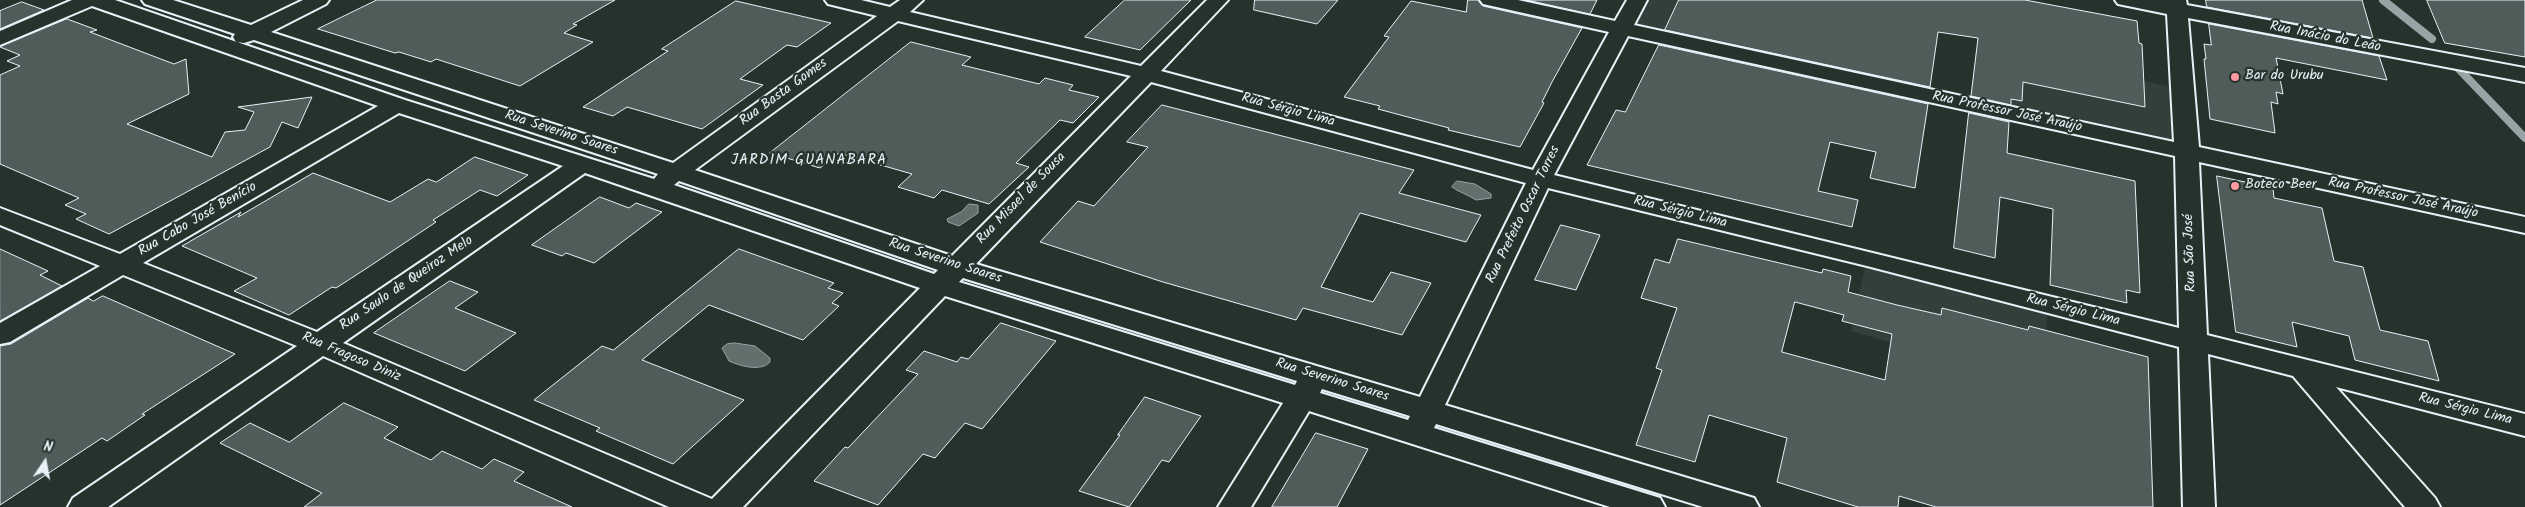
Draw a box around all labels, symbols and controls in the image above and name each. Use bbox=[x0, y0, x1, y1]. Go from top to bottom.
street label: Rua Inácio do Leão bbox=[2268, 19, 2382, 57]
street label: Rua Basta Gomes bbox=[737, 56, 831, 130]
place label: Bar do Urubu bbox=[2245, 69, 2323, 85]
marker: Bar do Urubu bbox=[2229, 71, 2241, 83]
street label: Rua Professor José Araújo bbox=[1931, 89, 2083, 137]
street label: Rua Sérgio Lima bbox=[1240, 90, 1336, 132]
street label: Rua Severino Soares bbox=[502, 108, 620, 160]
street label: Rua Prefeito Oscar Torres bbox=[1483, 144, 1565, 286]
street label: Rua Misael de Sousa bbox=[974, 150, 1070, 248]
district label: JARDIM GUANABARA bbox=[729, 152, 889, 170]
street label: Rua Professor José Araújo bbox=[2327, 175, 2479, 223]
place label: Boteco Beer bbox=[2245, 178, 2316, 194]
street label: Rua Cabo José Benício bbox=[136, 179, 260, 261]
marker: Boteco Beer bbox=[2229, 180, 2241, 192]
street label: Rua Sérgio Lima bbox=[1631, 193, 1729, 233]
street label: Rua São José bbox=[2181, 214, 2201, 292]
street label: Rua Saulo de Queiroz Melo bbox=[337, 233, 477, 335]
street label: Rua Severino Soares bbox=[886, 236, 1004, 288]
street label: Rua Sérgio Lima bbox=[2024, 291, 2122, 331]
street label: Rua Fragoso Diniz bbox=[299, 330, 403, 386]
street label: Rua Severino Soares bbox=[1273, 356, 1391, 406]
street label: Rua Sérgio Lima bbox=[2416, 390, 2514, 430]
text: N bbox=[42, 436, 55, 459]
north arrow bbox=[20, 437, 70, 487]

